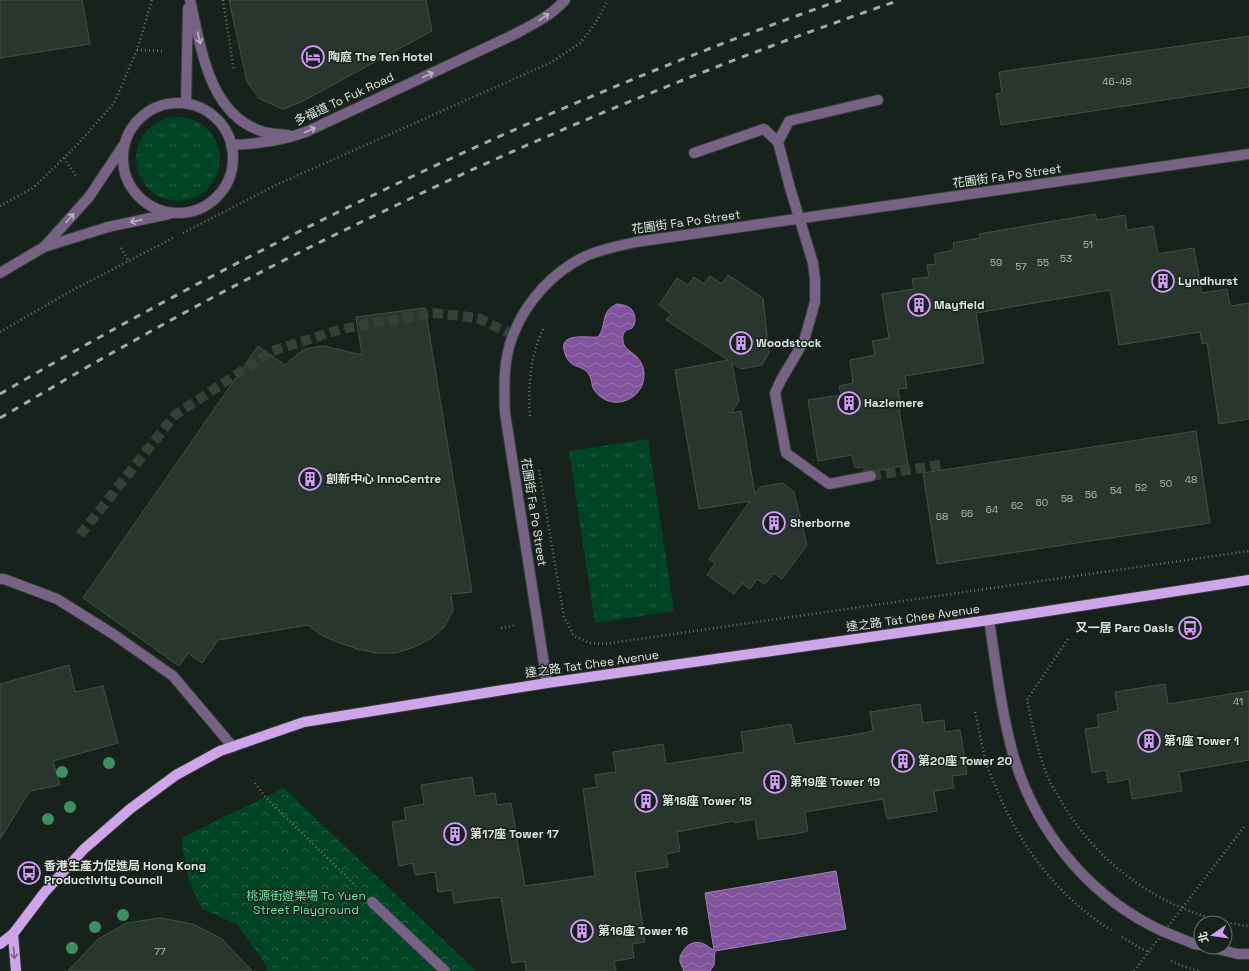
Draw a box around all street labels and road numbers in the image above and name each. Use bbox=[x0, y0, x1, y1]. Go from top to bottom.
street label: 多福道 To Fuk Road bbox=[292, 69, 396, 129]
street label: 花圃街 Fa Po Street bbox=[952, 160, 1062, 192]
street label: 花圃街 Fa Po Street bbox=[631, 206, 741, 238]
street label: 花圃街 Fa Po Street bbox=[518, 457, 550, 567]
street label: 達之路 Tat Chee Avenue bbox=[845, 601, 981, 635]
street label: 達之路 Tat Chee Avenue bbox=[524, 647, 660, 681]

